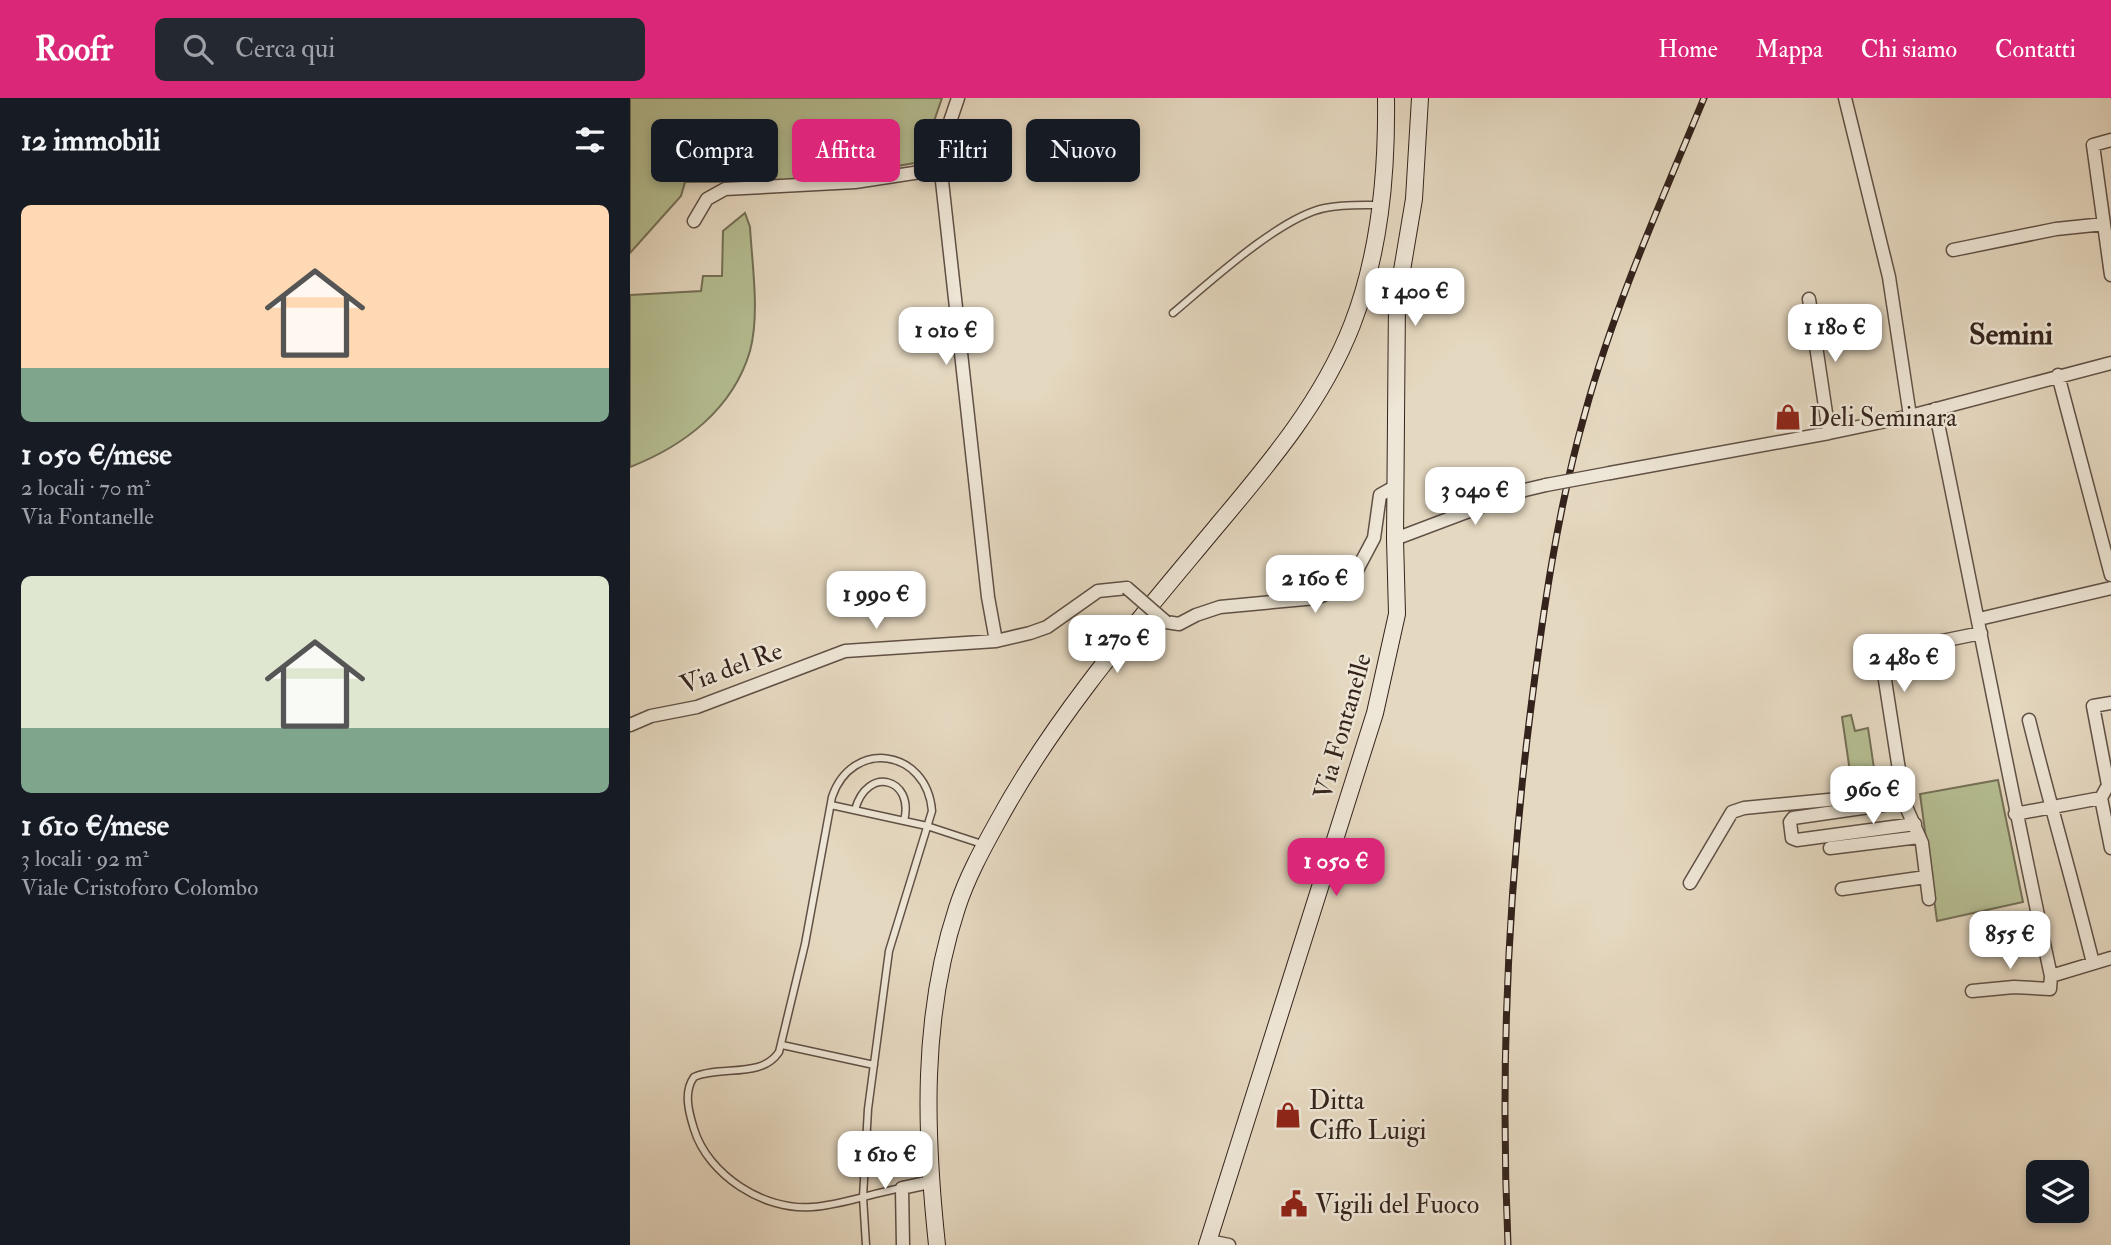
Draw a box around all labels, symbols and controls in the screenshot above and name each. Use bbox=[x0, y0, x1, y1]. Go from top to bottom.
search box bbox=[155, 18, 645, 81]
text: Roofr bbox=[35, 29, 113, 70]
icon: search bbox=[179, 30, 217, 68]
text: Cerca qui bbox=[235, 33, 335, 65]
text: Home bbox=[1658, 34, 1718, 65]
text: Mappa bbox=[1756, 34, 1823, 65]
text: Chi siamo bbox=[1861, 34, 1957, 65]
text: Contatti bbox=[1995, 34, 2076, 65]
chip: Compra bbox=[651, 119, 778, 182]
chip: Affitta bbox=[792, 119, 900, 182]
chip: Filtri bbox=[914, 119, 1012, 182]
chip: Nuovo bbox=[1026, 119, 1140, 182]
icon: filters bbox=[571, 121, 609, 159]
text: 12 immobili bbox=[21, 122, 160, 159]
icon: home bbox=[252, 250, 378, 376]
pin: 1 400 € bbox=[1350, 268, 1480, 328]
text: 1 400 € bbox=[1381, 276, 1449, 305]
pin: 1 180 € bbox=[1770, 304, 1900, 364]
pin: 1 010 € bbox=[881, 308, 1011, 367]
text: 1 180 € bbox=[1804, 312, 1866, 341]
text: 1 010 € bbox=[915, 315, 977, 344]
district label: Semini bbox=[1969, 316, 2053, 353]
shop icon: Deli Seminara bbox=[1773, 402, 1803, 432]
place label: Deli Seminara bbox=[1809, 402, 1957, 434]
text: 1 050 €/mese bbox=[21, 436, 172, 473]
pin: 3 040 € bbox=[1410, 468, 1540, 527]
text: 2 locali · 70 m² bbox=[21, 473, 151, 502]
text: 3 040 € bbox=[1441, 475, 1509, 504]
text: Via Fontanelle bbox=[21, 502, 154, 531]
pin: 2 160 € bbox=[1250, 556, 1380, 615]
text: 2 160 € bbox=[1282, 563, 1348, 592]
pin: 1 990 € bbox=[811, 572, 941, 631]
text: 1 990 € bbox=[843, 579, 909, 608]
pin: 1 270 € bbox=[1052, 616, 1182, 675]
icon: home bbox=[252, 621, 378, 747]
text: 1 270 € bbox=[1084, 623, 1150, 652]
pin: 2 480 € bbox=[1839, 634, 1969, 694]
street label: Via del Re bbox=[676, 635, 787, 701]
text: 2 480 € bbox=[1869, 642, 1939, 671]
street label: Via Fontanelle bbox=[1307, 649, 1379, 803]
pin: 960 € bbox=[1824, 766, 1922, 826]
text: 960 € bbox=[1846, 774, 1900, 803]
text: 1 610 €/mese bbox=[21, 807, 169, 844]
pin: 1 050 € bbox=[1271, 838, 1401, 898]
text: 3 locali · 92 m² bbox=[21, 844, 149, 873]
text: 1 050 € bbox=[1304, 846, 1368, 875]
text: Viale Cristoforo Colombo bbox=[21, 873, 258, 902]
pin: 855 € bbox=[1961, 912, 2059, 971]
text: 855 € bbox=[1985, 919, 2035, 948]
place label: Ditta Ciffo Luigi bbox=[1309, 1085, 1427, 1147]
shop icon: Ditta Ciffo Luigi bbox=[1273, 1100, 1303, 1130]
pin: 1 610 € bbox=[820, 1132, 950, 1191]
text: 1 610 € bbox=[854, 1139, 916, 1168]
map controls bbox=[2026, 1160, 2089, 1223]
button: layers bbox=[2026, 1160, 2089, 1223]
public building icon: Vigili del Fuoco bbox=[1279, 1189, 1309, 1219]
place label: Vigili del Fuoco bbox=[1315, 1189, 1479, 1221]

